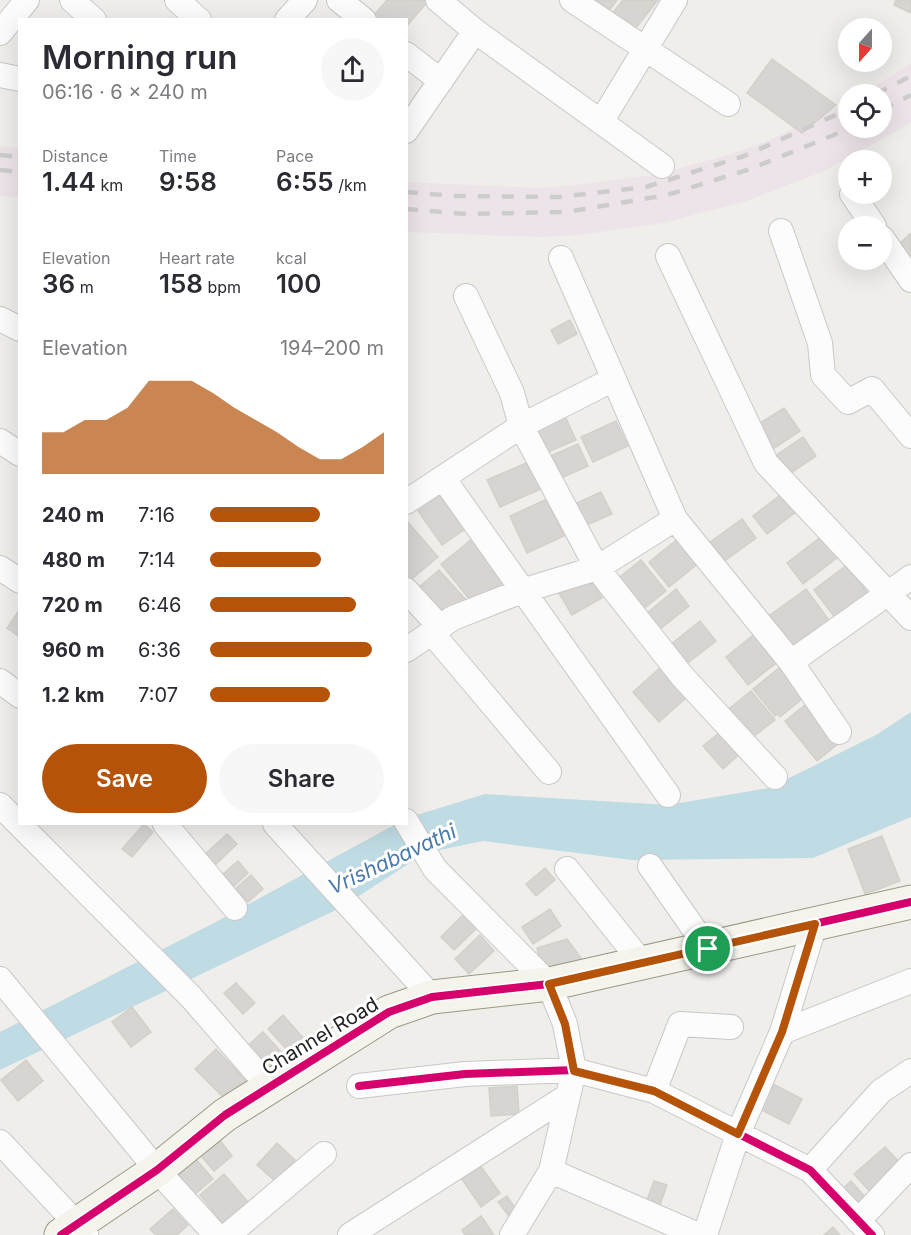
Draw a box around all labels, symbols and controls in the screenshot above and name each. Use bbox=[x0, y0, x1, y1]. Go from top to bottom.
north arrow bbox=[838, 18, 892, 72]
map controls bbox=[838, 18, 892, 270]
text: Morning run bbox=[42, 37, 237, 77]
button: share bbox=[321, 38, 384, 101]
text: 06:16 · 6 × 240 m bbox=[42, 80, 208, 104]
button: locate bbox=[838, 84, 892, 138]
text: Distance bbox=[42, 146, 108, 166]
text: Time bbox=[159, 146, 197, 166]
text: Pace bbox=[276, 146, 314, 166]
button: + bbox=[838, 150, 892, 204]
text: 1.44 bbox=[42, 166, 96, 197]
text: 9:58 bbox=[159, 166, 217, 197]
text: 6:55 bbox=[276, 166, 334, 197]
text: km bbox=[96, 175, 123, 195]
text: /km bbox=[334, 175, 367, 195]
button: − bbox=[838, 216, 892, 270]
text: Elevation bbox=[42, 248, 111, 268]
text: Heart rate bbox=[159, 248, 235, 268]
text: kcal bbox=[276, 248, 307, 268]
text: 36 bbox=[42, 268, 75, 299]
text: 158 bbox=[159, 268, 203, 299]
text: 100 bbox=[276, 268, 321, 299]
text: m bbox=[75, 277, 94, 297]
text: bpm bbox=[203, 277, 241, 297]
text: Elevation bbox=[42, 336, 128, 360]
text: 194–200 m bbox=[280, 336, 384, 360]
text: 240 m bbox=[42, 503, 104, 527]
text: 7:16 bbox=[138, 503, 175, 527]
text: 480 m bbox=[42, 548, 105, 572]
text: 7:14 bbox=[138, 548, 175, 572]
text: 720 m bbox=[42, 593, 103, 617]
text: 6:46 bbox=[138, 593, 182, 617]
text: 960 m bbox=[42, 638, 104, 662]
text: 6:36 bbox=[138, 638, 181, 662]
text: 1.2 km bbox=[42, 683, 105, 707]
text: 7:07 bbox=[138, 683, 178, 707]
button: Save bbox=[42, 744, 207, 813]
button: Share bbox=[219, 744, 384, 813]
water label: Vrishabavathi bbox=[324, 818, 461, 900]
pin bbox=[682, 923, 733, 974]
icon: arrive bbox=[691, 932, 724, 965]
street label: Channel Road bbox=[257, 992, 383, 1080]

